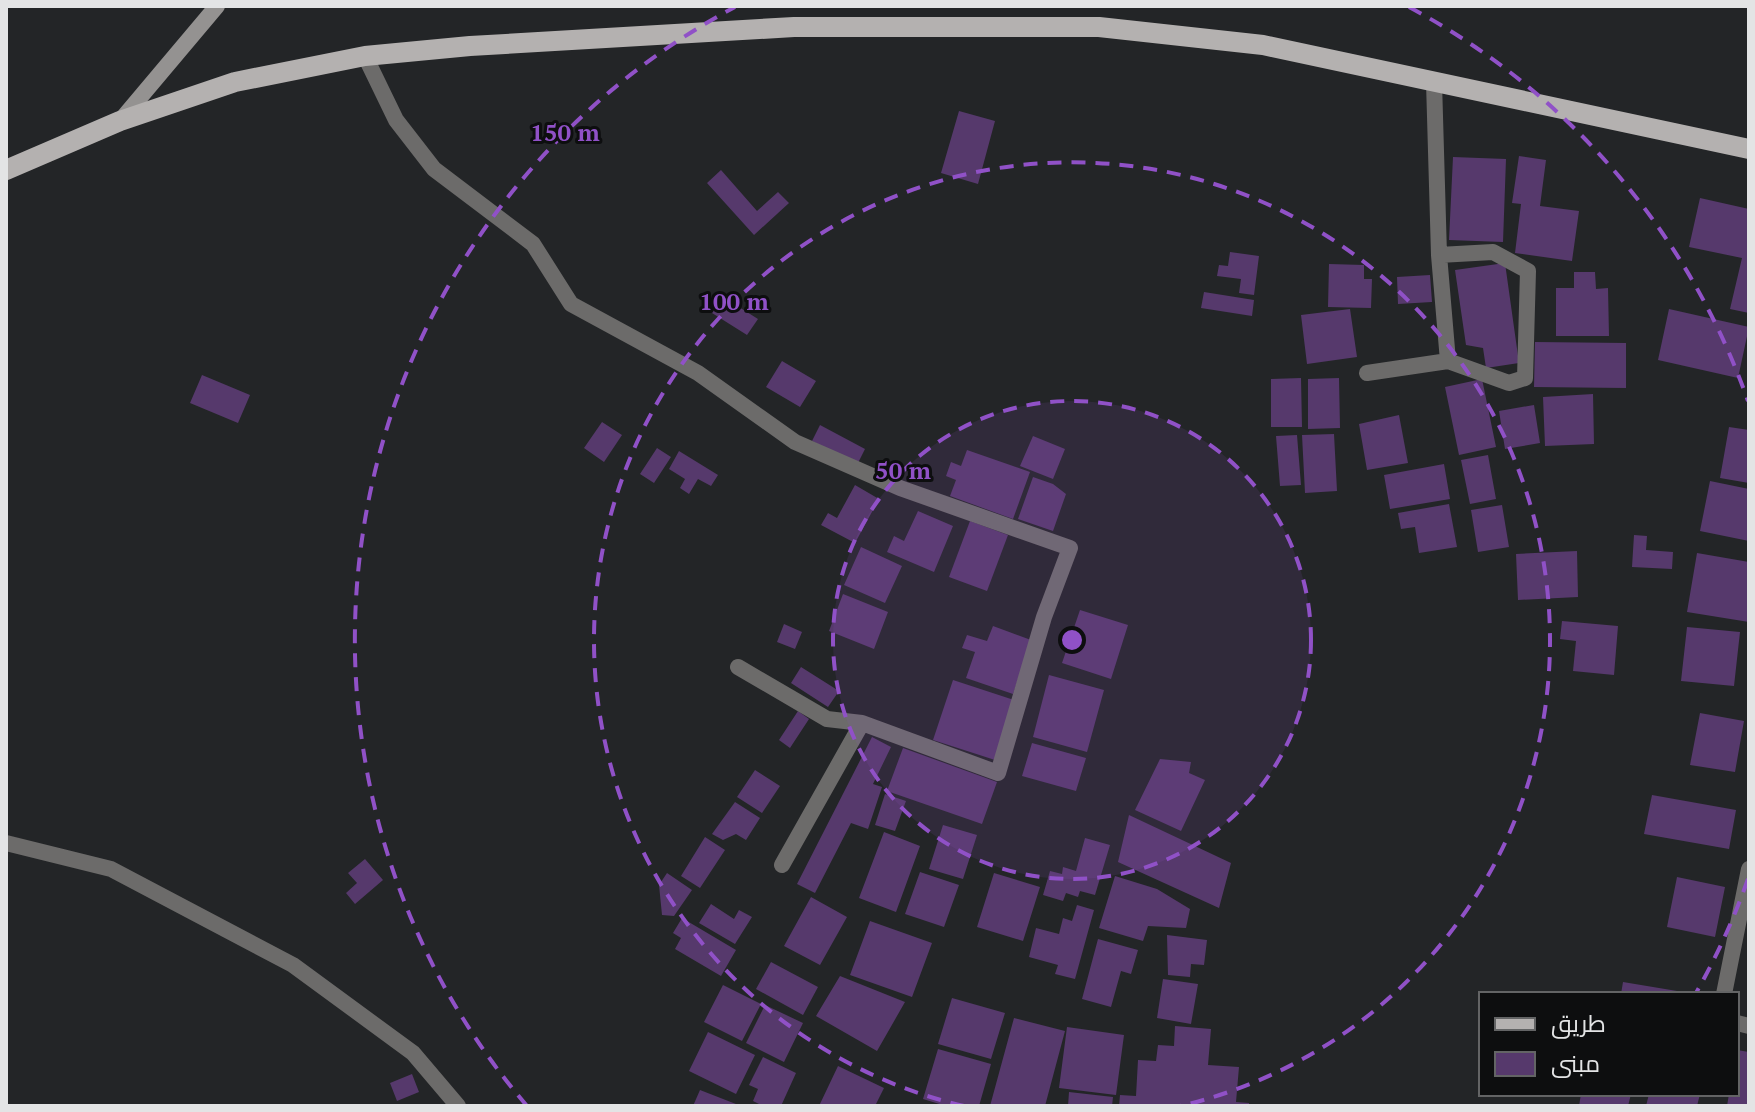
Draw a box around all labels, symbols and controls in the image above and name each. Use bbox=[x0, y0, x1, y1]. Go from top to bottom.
text: 150 m bbox=[530, 116, 600, 148]
text: 100 m bbox=[699, 285, 769, 317]
text: 50 m bbox=[875, 454, 931, 486]
centre of rings bbox=[1058, 626, 1086, 654]
legend bbox=[1479, 992, 1739, 1096]
text: طريق bbox=[1551, 1007, 1606, 1039]
text: مبنى bbox=[1551, 1047, 1600, 1079]

